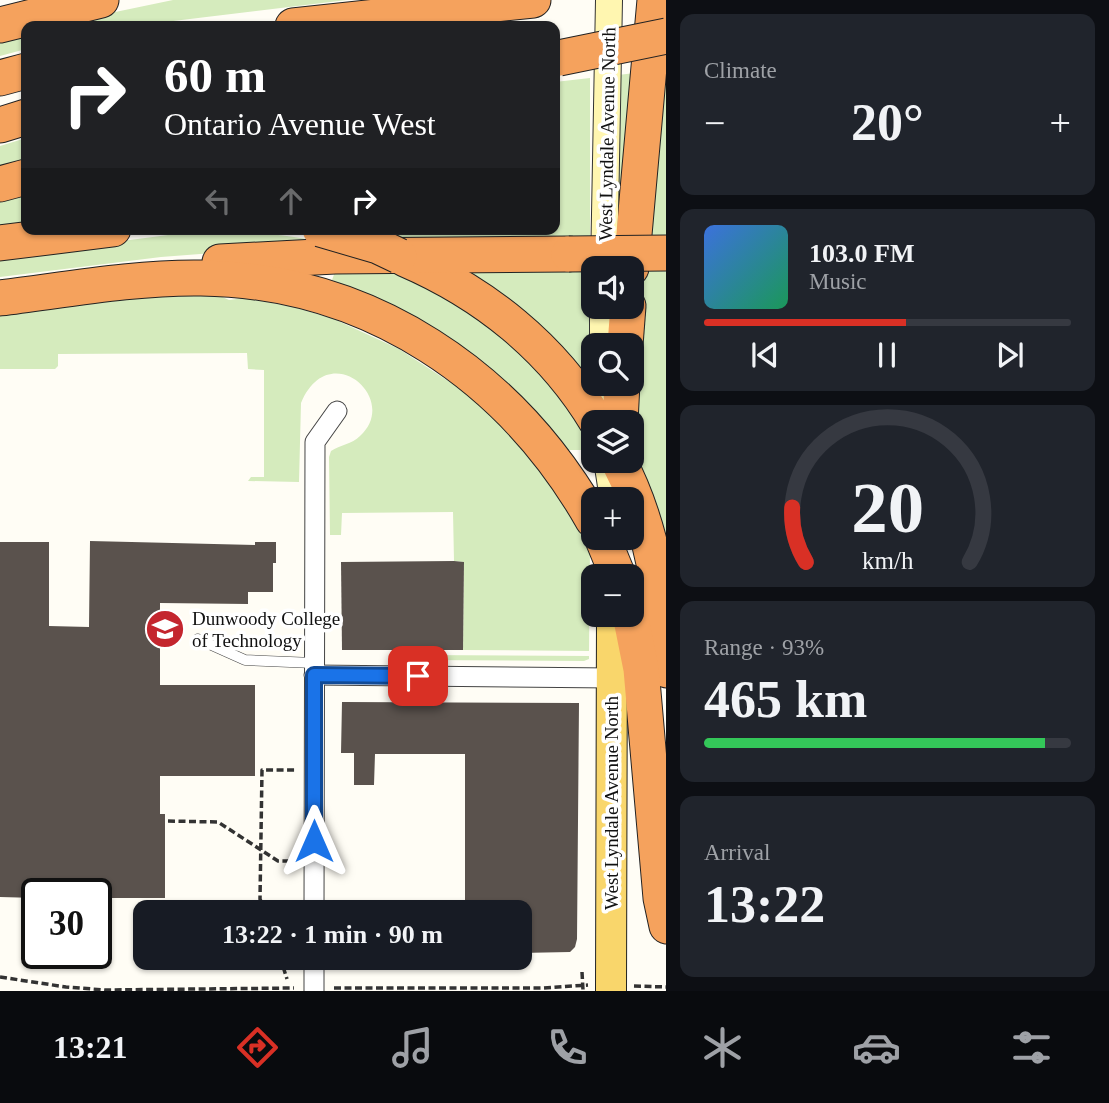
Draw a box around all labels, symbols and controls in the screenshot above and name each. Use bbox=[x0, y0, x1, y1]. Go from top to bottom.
street label: West Lyndale Avenue North bbox=[595, 26, 619, 241]
text: 60 m bbox=[164, 48, 266, 103]
icon: right bbox=[49, 49, 140, 140]
text: Climate bbox=[704, 58, 777, 83]
text: 20° bbox=[851, 94, 924, 151]
text: − bbox=[704, 102, 725, 144]
text: + bbox=[1050, 102, 1071, 144]
text: Ontario Avenue West bbox=[164, 106, 436, 142]
icon: left bbox=[199, 182, 237, 220]
icon: ahead bbox=[272, 182, 310, 220]
icon: right bbox=[345, 182, 383, 220]
text: 103.0 FM bbox=[809, 239, 914, 268]
map controls bbox=[581, 256, 644, 627]
button: sound bbox=[581, 256, 644, 319]
text: Music bbox=[809, 269, 867, 294]
button: search bbox=[581, 333, 644, 396]
icon: previous bbox=[746, 336, 784, 374]
icon: pause bbox=[868, 336, 906, 374]
icon: next bbox=[991, 336, 1029, 374]
button: layers bbox=[581, 410, 644, 473]
text: 20 bbox=[851, 467, 924, 548]
button: + bbox=[581, 487, 644, 550]
text: km/h bbox=[862, 546, 914, 573]
button: − bbox=[581, 564, 644, 627]
school or university icon: Dunwoody College of Technology bbox=[144, 608, 186, 650]
place label: Dunwoody College of Technology bbox=[192, 608, 340, 651]
text: Range · 93% bbox=[704, 635, 824, 660]
pin bbox=[388, 646, 448, 706]
icon: arrive bbox=[399, 657, 437, 695]
text: 465 km bbox=[704, 671, 867, 728]
street label: West Lyndale Avenue North bbox=[601, 696, 622, 910]
position arrow bbox=[277, 804, 351, 878]
text: Arrival bbox=[704, 840, 770, 865]
text: 13:22 bbox=[704, 876, 825, 933]
speed limit sign: 30 bbox=[21, 878, 112, 969]
text: 13:22 · 1 min · 90 m bbox=[222, 920, 443, 949]
icon: directions bbox=[233, 1023, 282, 1072]
icon: music bbox=[388, 1023, 437, 1072]
icon: phone bbox=[543, 1023, 592, 1072]
icon: climate bbox=[698, 1023, 747, 1072]
icon: car bbox=[852, 1023, 901, 1072]
icon: filters bbox=[1007, 1023, 1056, 1072]
text: 13:21 bbox=[53, 1029, 128, 1065]

